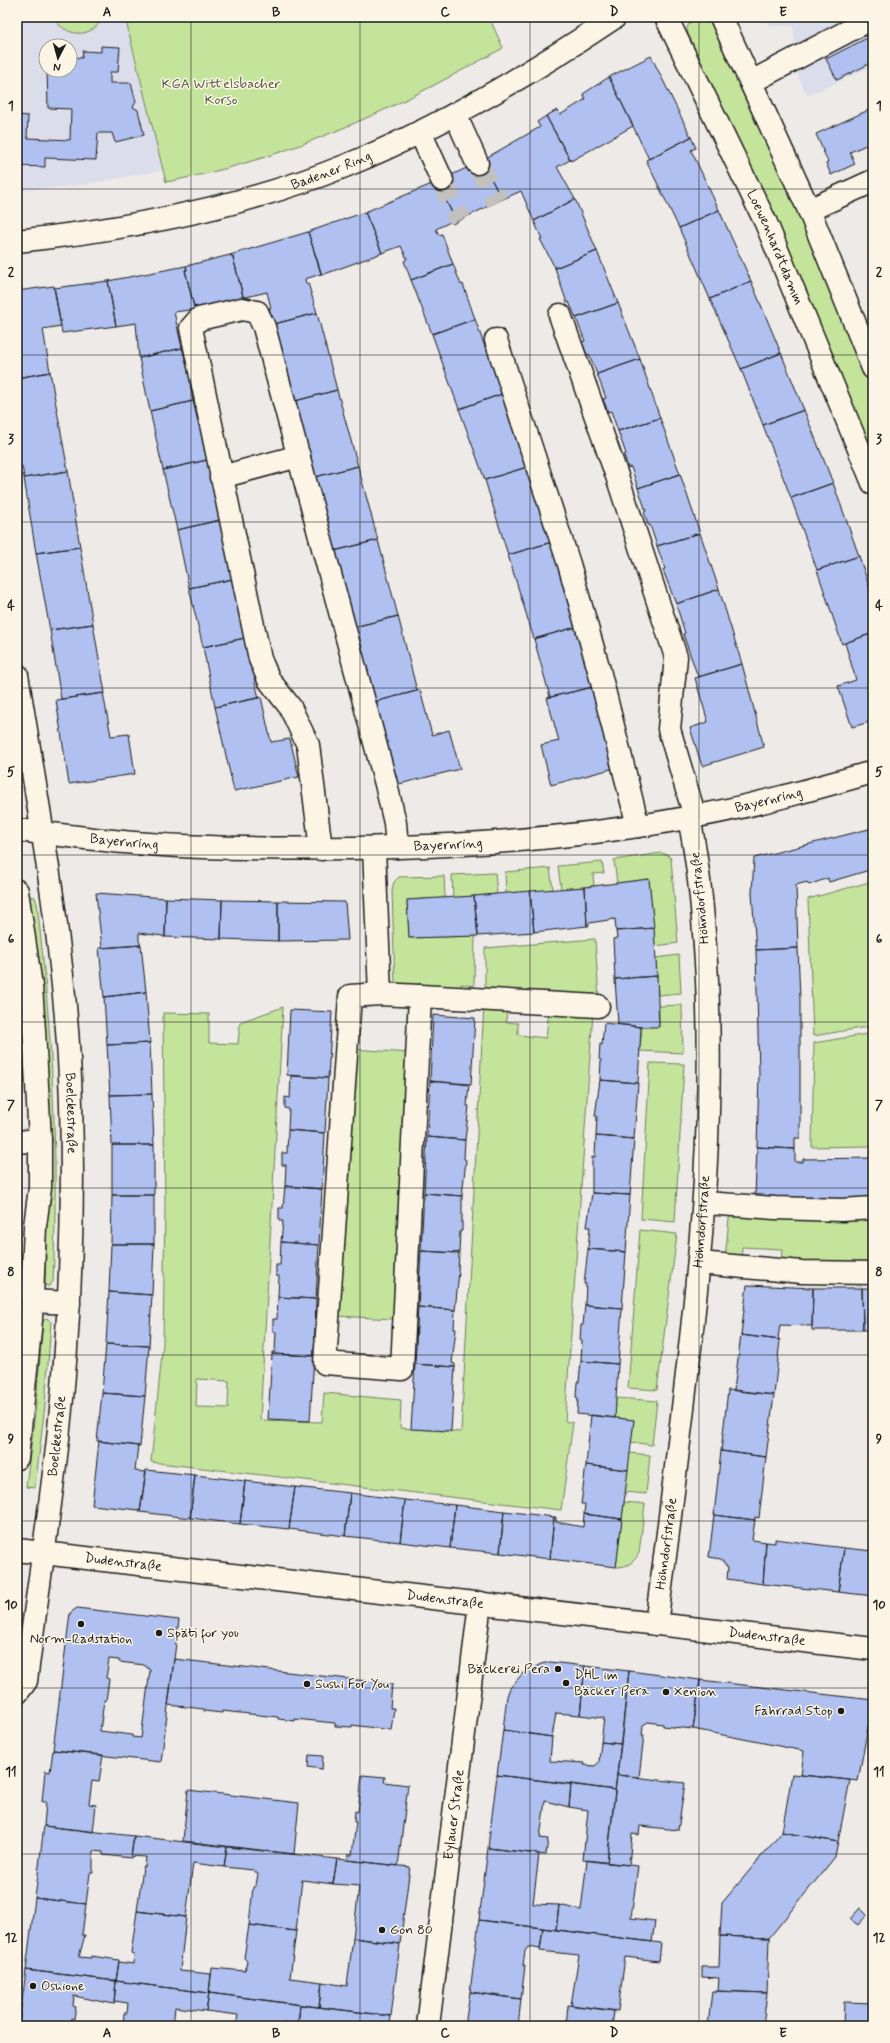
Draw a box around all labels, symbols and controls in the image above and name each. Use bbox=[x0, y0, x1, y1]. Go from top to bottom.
text: A bbox=[103, 4, 111, 21]
text: B bbox=[272, 4, 281, 21]
text: C bbox=[440, 4, 450, 21]
text: D bbox=[610, 4, 619, 21]
text: E bbox=[779, 4, 787, 21]
north arrow bbox=[38, 38, 78, 78]
text: N bbox=[53, 60, 61, 74]
park label: KGA Wittelsbacher Korso bbox=[162, 75, 281, 109]
text: 1 bbox=[8, 98, 14, 115]
text: 1 bbox=[876, 98, 882, 115]
street label: Badener Ring bbox=[289, 147, 374, 194]
street label: Loewenhardtdamm bbox=[742, 187, 808, 308]
text: 2 bbox=[8, 264, 15, 281]
text: 2 bbox=[876, 264, 883, 281]
text: 3 bbox=[8, 431, 14, 448]
text: 3 bbox=[876, 431, 882, 448]
text: 4 bbox=[7, 598, 15, 615]
text: 4 bbox=[875, 598, 883, 615]
text: 5 bbox=[7, 764, 15, 781]
text: 5 bbox=[875, 764, 883, 781]
street label: Bayernring bbox=[733, 783, 804, 817]
street label: Bayernring bbox=[89, 830, 159, 854]
street label: Bayernring bbox=[413, 834, 483, 855]
street label: Höhndorfstraße bbox=[686, 851, 714, 945]
text: 6 bbox=[8, 931, 15, 948]
text: 6 bbox=[876, 931, 883, 948]
street label: Boelckestraße bbox=[61, 1072, 81, 1154]
text: 7 bbox=[7, 1097, 15, 1114]
text: 7 bbox=[875, 1097, 883, 1114]
street label: Höhndorfstraße bbox=[689, 1175, 714, 1269]
text: 8 bbox=[7, 1264, 15, 1281]
text: 8 bbox=[875, 1264, 883, 1281]
street label: Boelckestraße bbox=[44, 1395, 70, 1477]
text: 9 bbox=[8, 1431, 15, 1448]
text: 9 bbox=[876, 1431, 883, 1448]
street label: Höhndorfstraße bbox=[652, 1496, 681, 1591]
street label: Dudenstraße bbox=[84, 1549, 163, 1576]
street label: Dudenstraße bbox=[406, 1586, 485, 1613]
text: 10 bbox=[4, 1597, 18, 1614]
text: 10 bbox=[872, 1597, 886, 1614]
marker: Norm-Radstation bbox=[76, 1619, 86, 1629]
street label: Dudenstraße bbox=[727, 1623, 807, 1650]
place label: Späti for you bbox=[167, 1624, 239, 1644]
marker: Späti for you bbox=[154, 1628, 164, 1638]
place label: Norm-Radstation bbox=[30, 1630, 132, 1648]
place label: Bäckerei Pera bbox=[467, 1660, 550, 1678]
marker: Bäckerei Pera bbox=[553, 1664, 563, 1674]
place label: DHL im Bäcker Pera bbox=[574, 1666, 650, 1700]
place label: Sushi For You bbox=[315, 1675, 389, 1693]
marker: DHL im Bäcker Pera bbox=[561, 1678, 571, 1688]
marker: Sushi For You bbox=[302, 1679, 312, 1689]
place label: Xenion bbox=[674, 1683, 717, 1701]
marker: Xenion bbox=[661, 1687, 671, 1697]
place label: Fahrrad Stop bbox=[754, 1702, 833, 1720]
marker: Fahrrad Stop bbox=[836, 1706, 846, 1716]
text: 11 bbox=[5, 1764, 17, 1781]
text: 11 bbox=[873, 1764, 885, 1781]
street label: Eylauer Straße bbox=[440, 1768, 468, 1861]
place label: Gon 80 bbox=[390, 1921, 433, 1939]
marker: Gon 80 bbox=[377, 1925, 387, 1935]
text: 12 bbox=[5, 1930, 17, 1947]
text: 12 bbox=[873, 1930, 885, 1947]
place label: Oshione bbox=[41, 1977, 85, 1995]
marker: Oshione bbox=[28, 1981, 38, 1991]
text: A bbox=[103, 2025, 111, 2042]
text: B bbox=[272, 2025, 281, 2042]
text: C bbox=[440, 2025, 450, 2042]
text: D bbox=[610, 2025, 619, 2042]
text: E bbox=[779, 2025, 787, 2042]

